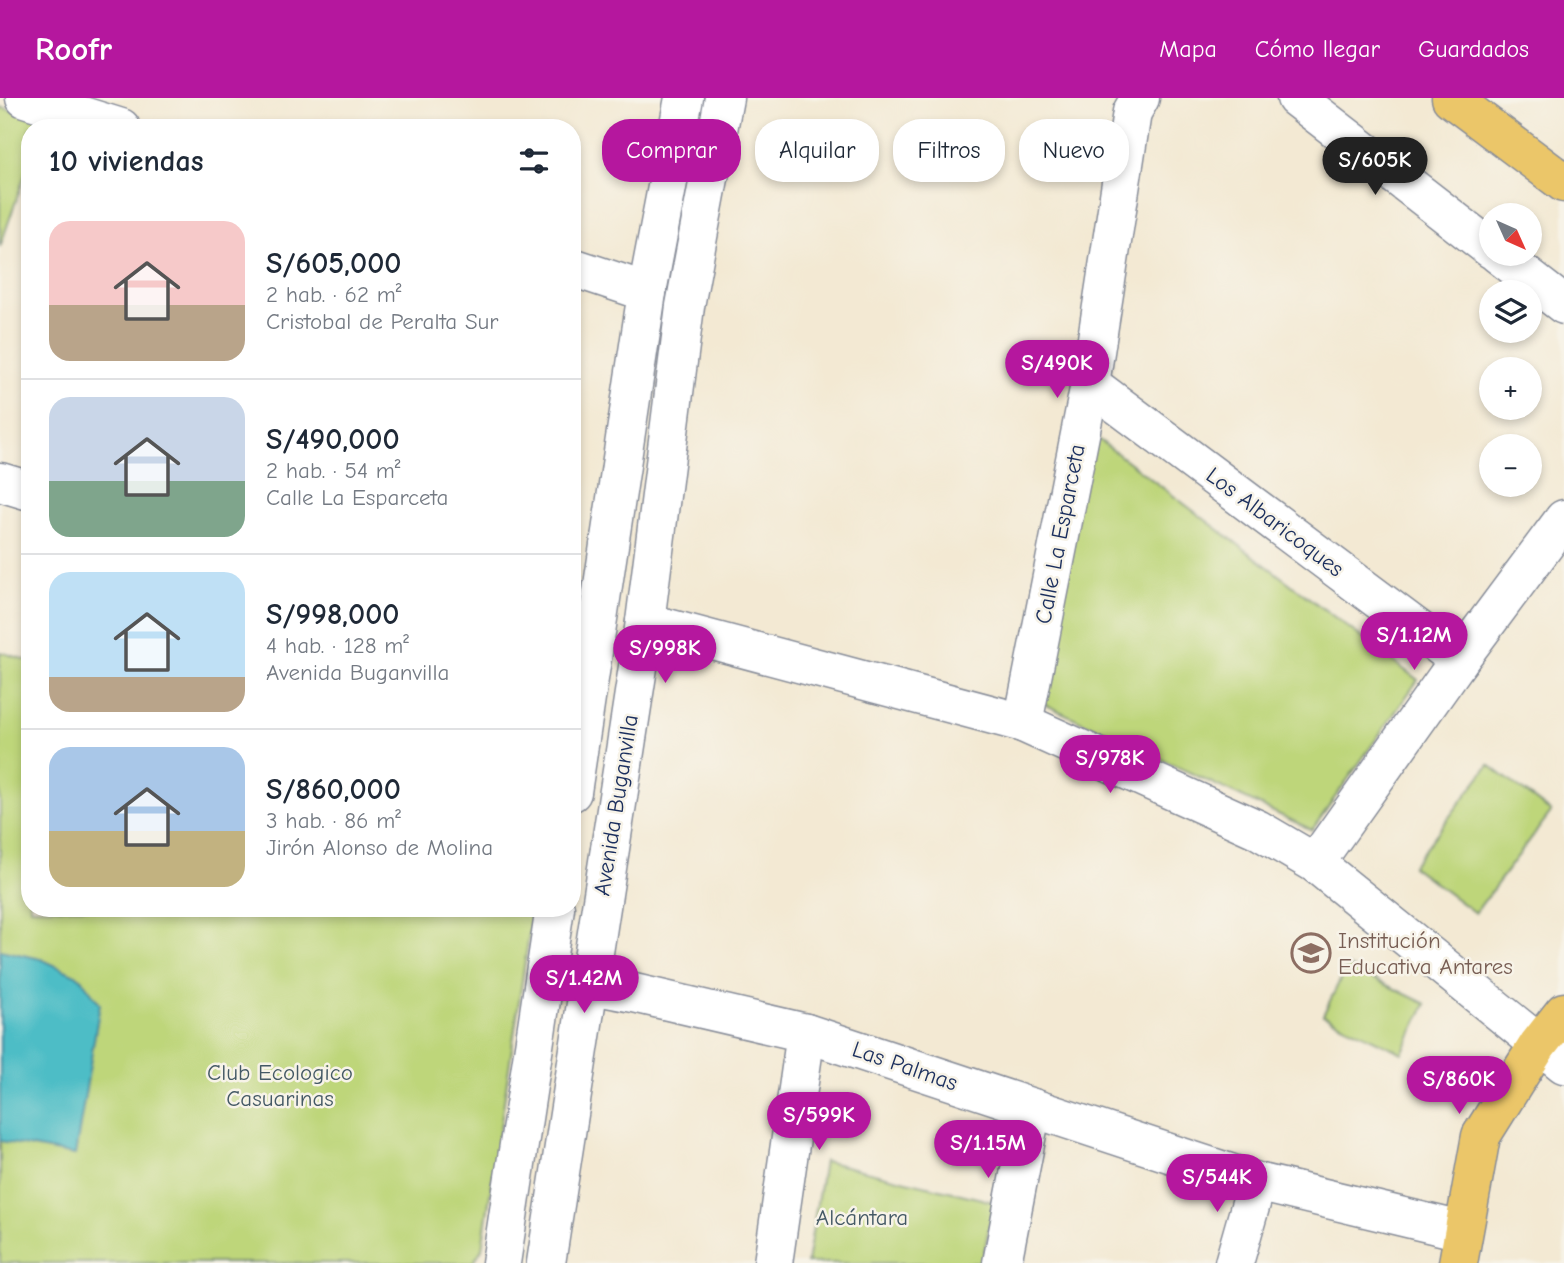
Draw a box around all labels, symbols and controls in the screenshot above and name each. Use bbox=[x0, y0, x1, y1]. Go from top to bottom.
text: Roofr bbox=[35, 30, 112, 68]
text: Mapa bbox=[1159, 35, 1217, 63]
text: Cómo llegar bbox=[1255, 35, 1380, 63]
text: Guardados bbox=[1418, 35, 1529, 63]
chip: Comprar bbox=[602, 119, 741, 182]
chip: Alquilar bbox=[755, 119, 879, 182]
chip: Filtros bbox=[893, 119, 1005, 182]
chip: Nuevo bbox=[1019, 119, 1129, 182]
pin: S/605K bbox=[1318, 138, 1432, 197]
icon: filters bbox=[515, 142, 553, 180]
text: 10 viviendas bbox=[49, 144, 203, 179]
text: S/605K bbox=[1339, 146, 1411, 173]
north arrow bbox=[1479, 203, 1542, 266]
map controls bbox=[1479, 203, 1542, 497]
text: S/605,000 bbox=[266, 246, 402, 281]
icon: home bbox=[105, 249, 189, 333]
button: layers bbox=[1479, 280, 1542, 343]
text: 2 hab. · 62 m² bbox=[266, 281, 402, 308]
text: Cristobal de Peralta Sur bbox=[266, 308, 498, 335]
pin: S/490K bbox=[1000, 341, 1114, 400]
text: S/490K bbox=[1021, 349, 1093, 376]
button: + bbox=[1479, 357, 1542, 420]
text: S/490,000 bbox=[266, 422, 400, 457]
icon: home bbox=[105, 425, 189, 509]
button: − bbox=[1479, 434, 1542, 497]
street label: Calle La Esparceta bbox=[1029, 442, 1091, 626]
text: 2 hab. · 54 m² bbox=[266, 457, 401, 484]
street label: Los Albaricoques bbox=[1201, 461, 1349, 583]
text: Calle La Esparceta bbox=[266, 484, 448, 511]
text: S/998,000 bbox=[266, 597, 399, 632]
icon: home bbox=[105, 600, 189, 684]
pin: S/1.12M bbox=[1349, 612, 1479, 672]
text: S/1.12M bbox=[1377, 621, 1451, 648]
pin: S/998K bbox=[608, 626, 722, 685]
text: 4 hab. · 128 m² bbox=[266, 632, 409, 659]
text: S/998K bbox=[629, 634, 701, 661]
text: Avenida Buganvilla bbox=[266, 659, 449, 686]
street label: Avenida Buganvilla bbox=[588, 712, 644, 898]
pin: S/978K bbox=[1053, 736, 1167, 795]
text: S/978K bbox=[1075, 744, 1145, 771]
text: S/860,000 bbox=[266, 772, 401, 807]
icon: home bbox=[105, 775, 189, 859]
text: 3 hab. · 86 m² bbox=[266, 807, 401, 834]
text: Jirón Alonso de Molina bbox=[266, 834, 493, 861]
place label: Institución Educativa Antares bbox=[1338, 927, 1513, 980]
school or university icon: Institución Educativa Antares bbox=[1290, 932, 1332, 974]
pin: S/1.42M bbox=[519, 956, 649, 1015]
text: S/1.42M bbox=[546, 964, 622, 991]
street label: Las Palmas bbox=[849, 1035, 961, 1097]
pin: S/860K bbox=[1402, 1056, 1516, 1116]
park label: Club Ecologico Casuarinas bbox=[207, 1059, 353, 1112]
text: S/860K bbox=[1423, 1065, 1495, 1092]
pin: S/599K bbox=[762, 1093, 876, 1152]
text: S/599K bbox=[783, 1101, 855, 1128]
pin: S/1.15M bbox=[923, 1121, 1053, 1180]
text: S/1.15M bbox=[950, 1129, 1026, 1156]
pin: S/544K bbox=[1160, 1154, 1274, 1214]
text: S/544K bbox=[1182, 1163, 1252, 1190]
park label: Alcántara bbox=[816, 1204, 908, 1231]

